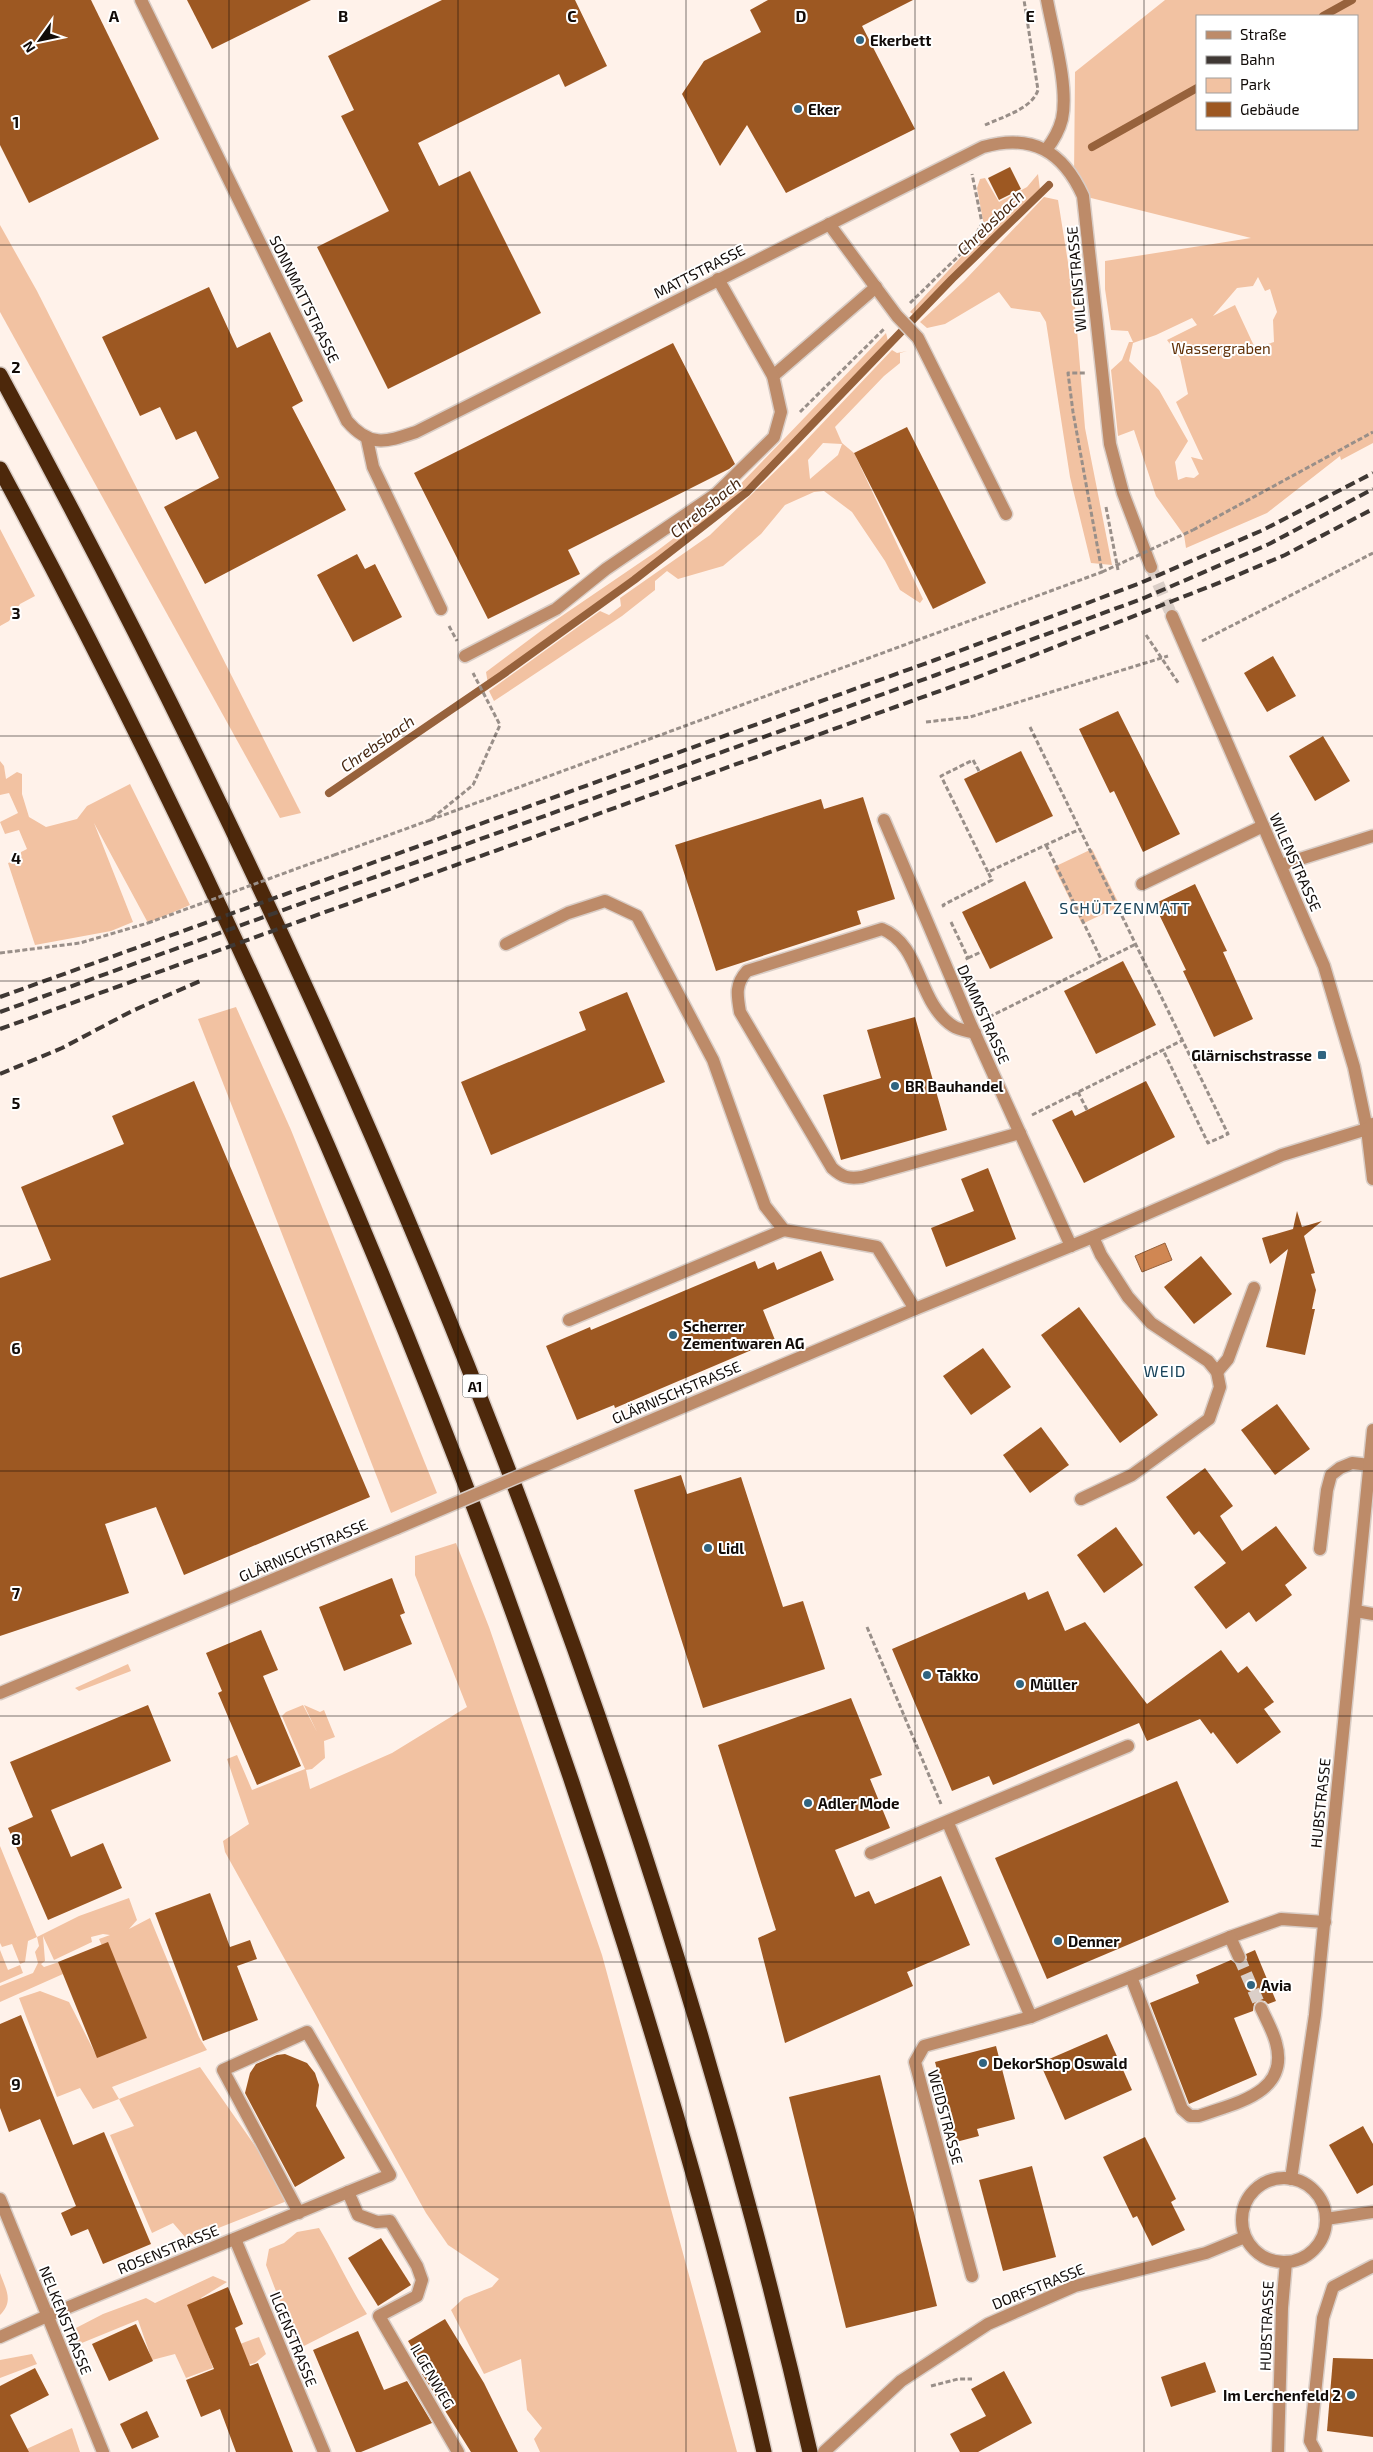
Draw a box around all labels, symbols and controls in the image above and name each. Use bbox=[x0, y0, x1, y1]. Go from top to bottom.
text: A bbox=[109, 6, 120, 25]
text: B bbox=[338, 6, 348, 25]
text: C bbox=[567, 6, 577, 25]
text: D bbox=[796, 6, 807, 25]
text: E bbox=[1025, 6, 1035, 25]
north arrow bbox=[15, 15, 65, 65]
legend bbox=[1196, 15, 1358, 130]
text: Straße bbox=[1240, 25, 1286, 43]
place label: Ekerbett bbox=[870, 31, 931, 49]
marker: Ekerbett bbox=[854, 34, 866, 46]
text: N bbox=[19, 38, 39, 56]
text: Bahn bbox=[1240, 50, 1275, 68]
text: Park bbox=[1240, 75, 1271, 93]
place label: Eker bbox=[808, 100, 840, 118]
text: Gebäude bbox=[1240, 100, 1299, 118]
marker: Eker bbox=[792, 103, 804, 115]
text: 1 bbox=[13, 112, 19, 131]
water label: Chrebsbach bbox=[953, 185, 1027, 259]
street label: WILENSTRASSE bbox=[1062, 226, 1090, 332]
street label: SONNMATTSTRASSE bbox=[266, 232, 344, 366]
street label: MATTSTRASSE bbox=[650, 240, 748, 302]
park label: Wassergraben bbox=[1171, 339, 1271, 357]
text: 2 bbox=[11, 357, 21, 376]
water label: Chrebsbach bbox=[666, 473, 744, 541]
text: 3 bbox=[11, 603, 21, 622]
water label: Chrebsbach bbox=[336, 711, 418, 775]
street label: WILENSTRASSE bbox=[1266, 810, 1326, 914]
text: 4 bbox=[11, 848, 21, 867]
district label: SCHÜTZENMATT bbox=[1059, 898, 1191, 917]
street label: DAMMSTRASSE bbox=[954, 962, 1014, 1066]
place label: Glärnischstrasse bbox=[1191, 1046, 1312, 1064]
marker: Glärnischstrasse bbox=[1316, 1049, 1328, 1061]
place label: BR Bauhandel bbox=[905, 1077, 1004, 1095]
marker: BR Bauhandel bbox=[889, 1080, 901, 1092]
text: 5 bbox=[12, 1093, 21, 1112]
place label: Scherrer Zementwaren AG bbox=[683, 1317, 804, 1352]
marker: Scherrer Zementwaren AG bbox=[667, 1329, 679, 1341]
text: 6 bbox=[11, 1338, 21, 1357]
street label: GLÄRNISCHSTRASSE bbox=[609, 1357, 743, 1427]
district label: WEID bbox=[1144, 1361, 1186, 1380]
road number: A1 bbox=[462, 1374, 488, 1398]
street label: GLÄRNISCHSTRASSE bbox=[236, 1515, 370, 1585]
place label: Lidl bbox=[718, 1539, 744, 1557]
marker: Lidl bbox=[702, 1542, 714, 1554]
text: 7 bbox=[12, 1583, 21, 1602]
place label: Takko bbox=[937, 1666, 979, 1684]
marker: Takko bbox=[921, 1669, 933, 1681]
place label: Müller bbox=[1030, 1675, 1078, 1693]
marker: Müller bbox=[1014, 1678, 1026, 1690]
street label: HUBSTRASSE bbox=[1306, 1757, 1334, 1849]
place label: Adler Mode bbox=[818, 1794, 899, 1812]
marker: Adler Mode bbox=[802, 1797, 814, 1809]
text: 8 bbox=[11, 1829, 21, 1848]
place label: Denner bbox=[1068, 1932, 1120, 1950]
marker: Denner bbox=[1052, 1935, 1064, 1947]
place label: Avia bbox=[1261, 1976, 1292, 1994]
marker: Avia bbox=[1245, 1979, 1257, 1991]
place label: DekorShop Oswald bbox=[993, 2054, 1127, 2072]
marker: DekorShop Oswald bbox=[977, 2057, 989, 2069]
street label: WEIDSTRASSE bbox=[925, 2068, 967, 2166]
text: 9 bbox=[11, 2074, 21, 2093]
street label: ROSENSTRASSE bbox=[115, 2220, 221, 2278]
street label: DORFSTRASSE bbox=[989, 2259, 1087, 2313]
street label: NELKENSTRASSE bbox=[36, 2263, 96, 2377]
street label: HUBSTRASSE bbox=[1255, 2281, 1277, 2371]
street label: ILGENSTRASSE bbox=[267, 2289, 321, 2389]
street label: ILGENWEG bbox=[407, 2340, 459, 2412]
place label: Im Lerchenfeld 2 bbox=[1223, 2386, 1341, 2404]
marker: Im Lerchenfeld 2 bbox=[1345, 2389, 1357, 2401]

